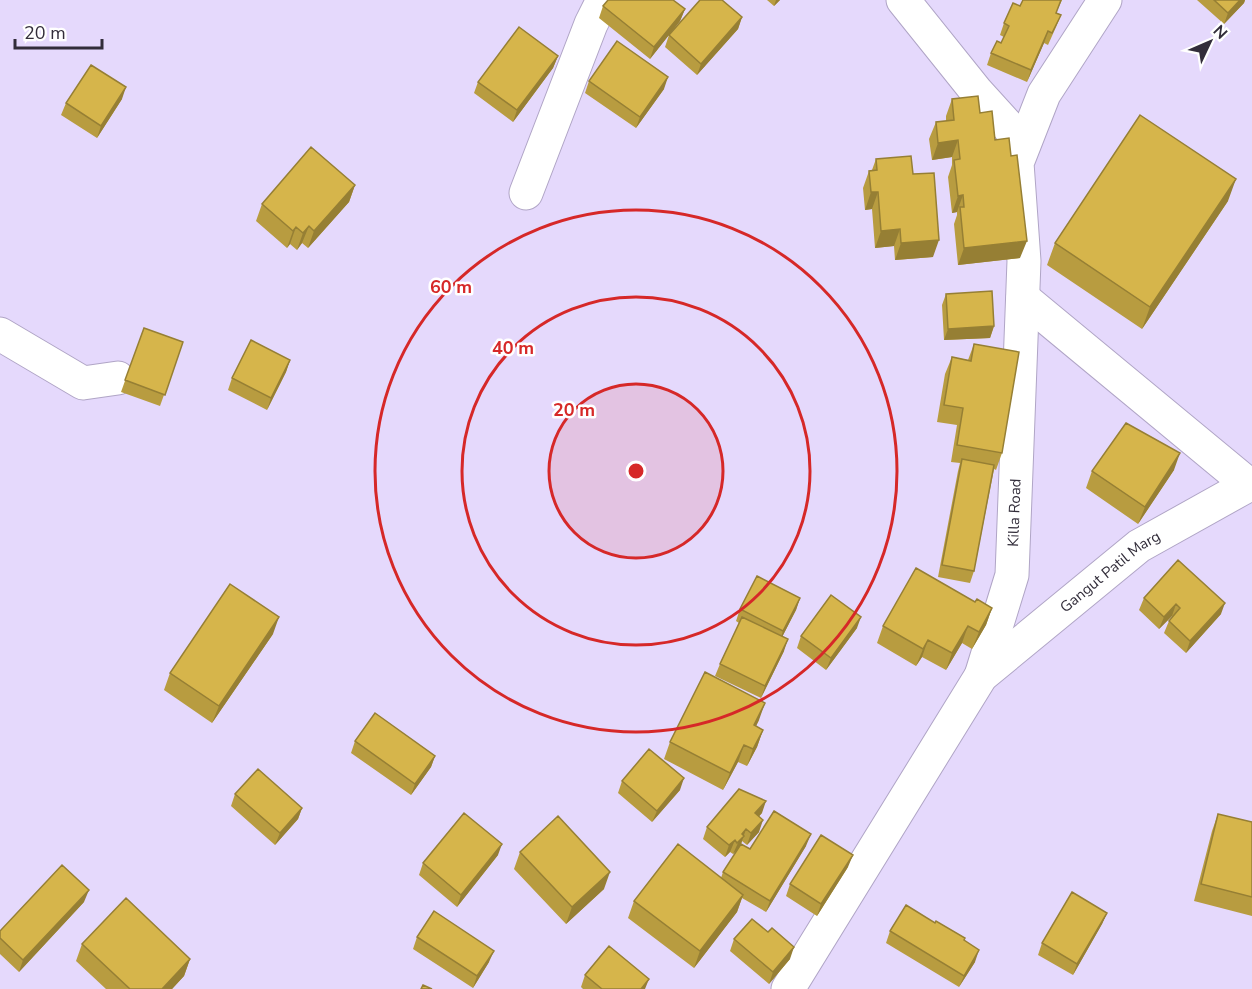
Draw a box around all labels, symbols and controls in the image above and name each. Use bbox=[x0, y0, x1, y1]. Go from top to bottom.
scale bar bbox=[15, 12, 102, 50]
north arrow bbox=[1180, 12, 1240, 72]
text: N bbox=[1208, 20, 1232, 44]
text: 20 m bbox=[24, 21, 66, 45]
text: 60 m bbox=[430, 275, 472, 299]
text: 40 m bbox=[492, 336, 534, 360]
text: 20 m bbox=[553, 398, 595, 422]
centre of rings bbox=[626, 461, 646, 481]
street label: Killa Road bbox=[1003, 478, 1026, 547]
street label: Gangut Patil Marg bbox=[1056, 526, 1164, 617]

